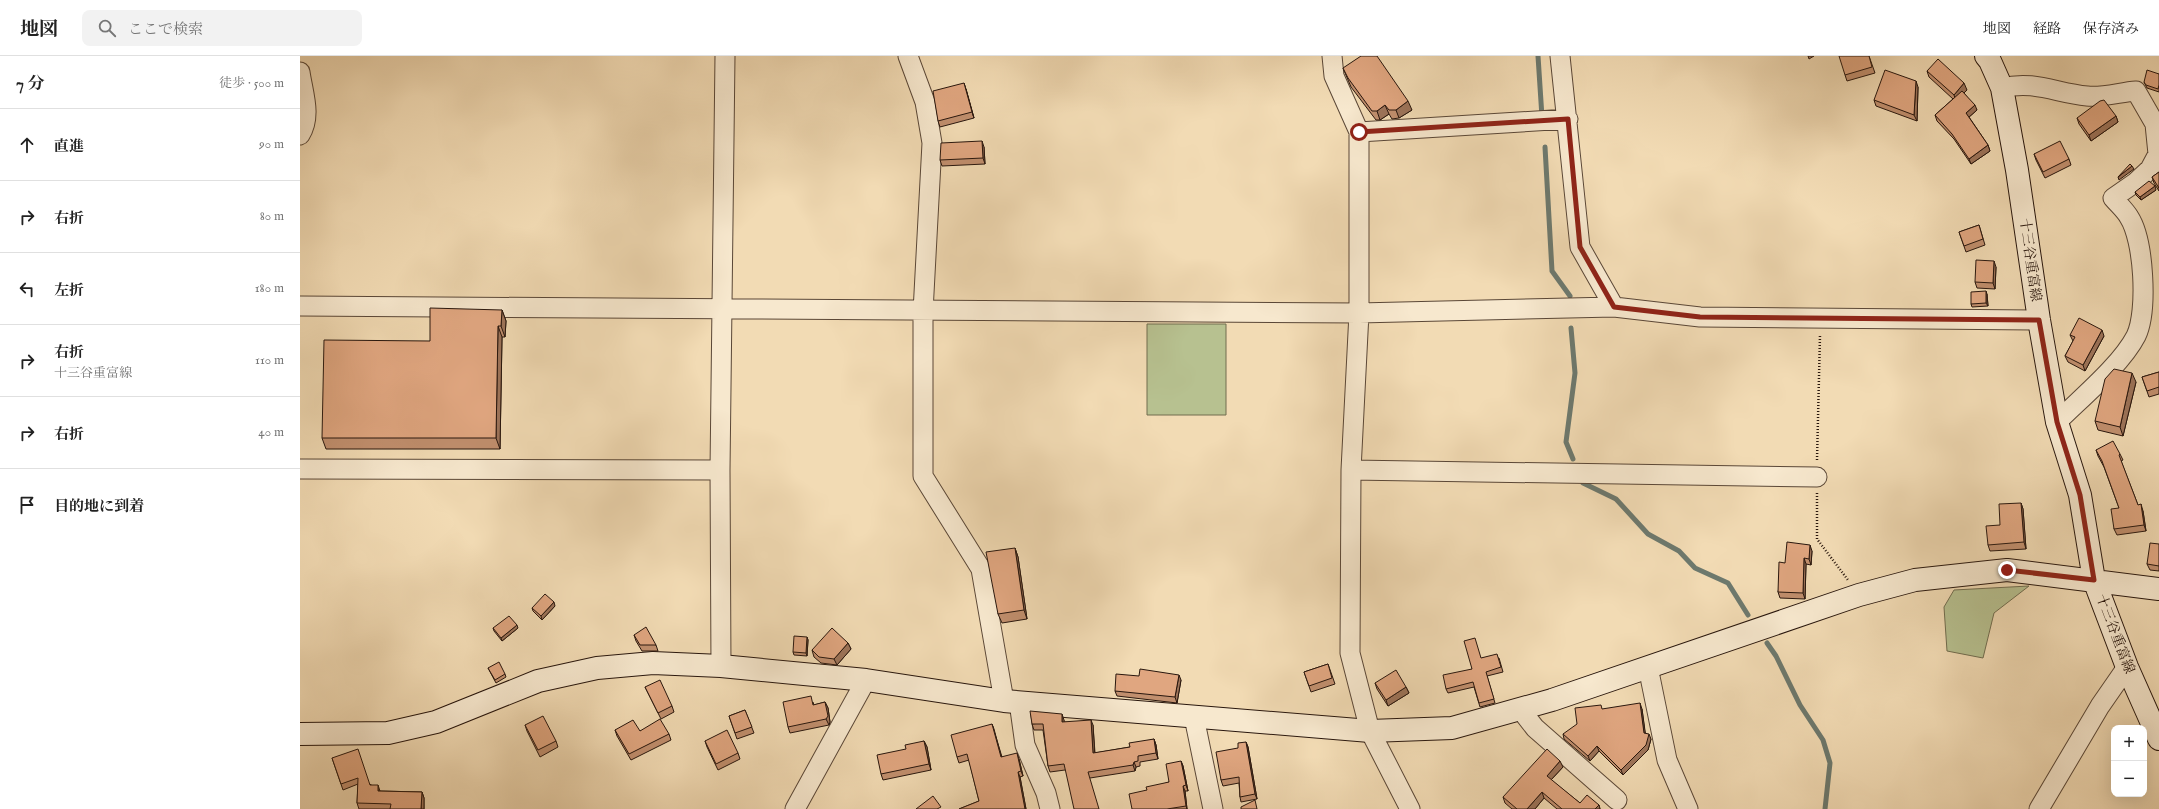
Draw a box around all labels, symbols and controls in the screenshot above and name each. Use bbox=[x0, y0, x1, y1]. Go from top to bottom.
search box bbox=[82, 10, 362, 46]
icon: search bbox=[96, 17, 118, 39]
text: 地図 bbox=[20, 18, 58, 42]
text: ここで検索 bbox=[128, 20, 203, 39]
text: 地図 bbox=[1983, 20, 2011, 38]
text: 経路 bbox=[2033, 20, 2061, 38]
text: 保存済み bbox=[2083, 20, 2139, 38]
text: 7 分 bbox=[16, 74, 45, 95]
text: 徒歩 · 500 m bbox=[219, 75, 284, 92]
route start bbox=[1350, 123, 1368, 141]
icon: ahead bbox=[16, 134, 38, 156]
text: 90 m bbox=[259, 136, 284, 153]
text: 直進 bbox=[54, 137, 84, 156]
icon: right bbox=[16, 206, 38, 228]
text: 80 m bbox=[260, 208, 284, 225]
text: 右折 bbox=[54, 209, 84, 228]
street label: 十三谷重富線 bbox=[2015, 217, 2045, 303]
icon: left bbox=[16, 278, 38, 300]
text: 180 m bbox=[255, 280, 284, 297]
text: 左折 bbox=[54, 281, 84, 300]
text: 右折 bbox=[54, 343, 84, 362]
icon: right bbox=[16, 350, 38, 372]
text: 110 m bbox=[255, 352, 284, 369]
text: 十三谷重富線 bbox=[54, 365, 132, 382]
icon: right bbox=[16, 422, 38, 444]
text: 40 m bbox=[258, 424, 284, 441]
text: 右折 bbox=[54, 425, 84, 444]
icon: arrive bbox=[16, 494, 38, 516]
text: 目的地に到着 bbox=[54, 497, 144, 516]
route end bbox=[1998, 561, 2016, 579]
street label: 十三谷重富線 bbox=[2092, 592, 2138, 676]
map controls bbox=[2111, 725, 2147, 797]
button: + bbox=[2111, 725, 2147, 761]
button: − bbox=[2111, 761, 2147, 797]

